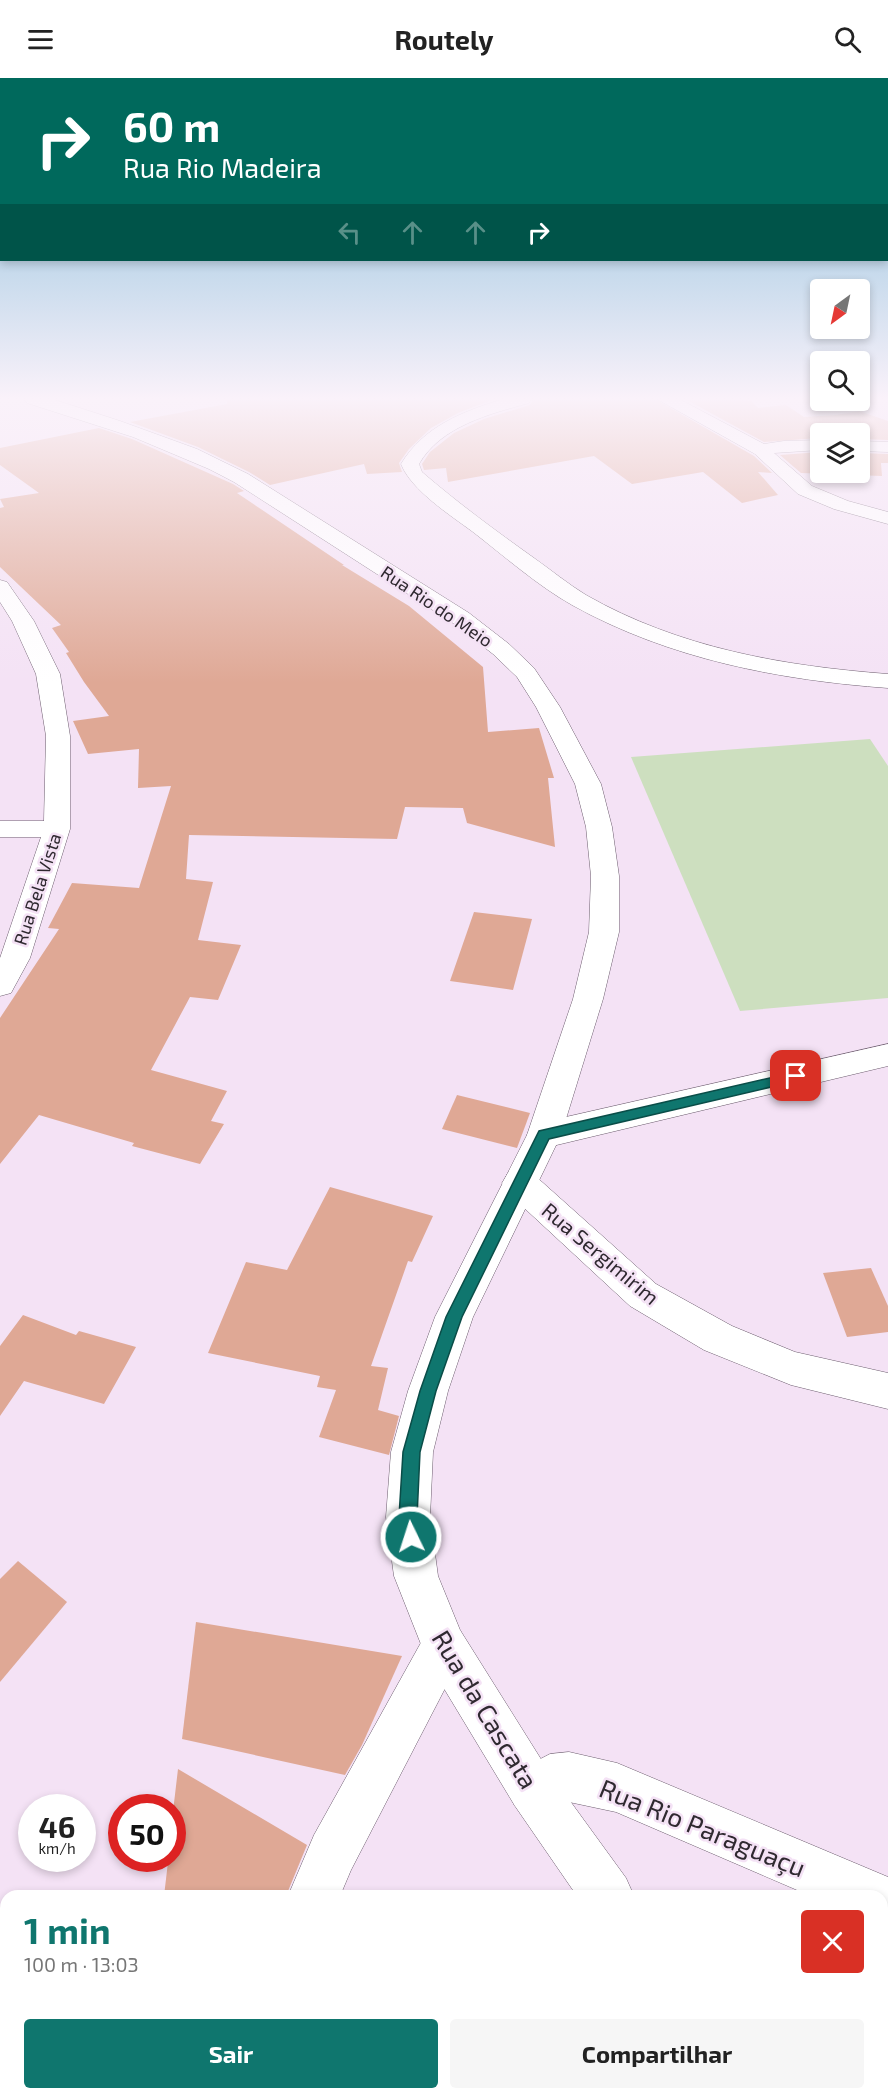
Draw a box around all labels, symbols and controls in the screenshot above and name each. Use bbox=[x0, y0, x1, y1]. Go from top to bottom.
icon: menu bbox=[24, 23, 57, 56]
text: Routely bbox=[394, 23, 494, 55]
icon: search bbox=[831, 23, 864, 56]
text: 60 m bbox=[123, 100, 220, 150]
icon: right bbox=[24, 102, 102, 180]
text: Rua Rio Madeira bbox=[123, 151, 321, 183]
icon: left bbox=[333, 216, 366, 249]
icon: ahead bbox=[396, 216, 429, 249]
icon: ahead bbox=[459, 216, 492, 249]
icon: right bbox=[522, 216, 555, 249]
north arrow bbox=[810, 279, 870, 339]
map controls bbox=[810, 279, 870, 483]
button: search bbox=[810, 351, 870, 411]
button: layers bbox=[810, 423, 870, 483]
street label: Rua Rio do Meio bbox=[377, 561, 497, 651]
street label: Rua Bela Vista bbox=[9, 830, 65, 948]
pin bbox=[770, 1050, 821, 1101]
icon: arrive bbox=[779, 1059, 812, 1092]
street label: Rua Sergimirim bbox=[537, 1197, 665, 1309]
position arrow bbox=[379, 1505, 443, 1569]
street label: Rua da Cascata bbox=[427, 1624, 545, 1794]
street label: Rua Rio Paraguaçu bbox=[595, 1772, 811, 1884]
speed limit sign: 50 bbox=[108, 1794, 186, 1872]
text: 46 bbox=[39, 1808, 75, 1844]
text: km/h bbox=[38, 1839, 76, 1857]
text: 1 min bbox=[24, 1908, 111, 1951]
button: close bbox=[801, 1910, 864, 1973]
text: 100 m · 13:03 bbox=[24, 1952, 139, 1976]
button: Sair bbox=[24, 2019, 438, 2088]
button: Compartilhar bbox=[450, 2019, 864, 2088]

